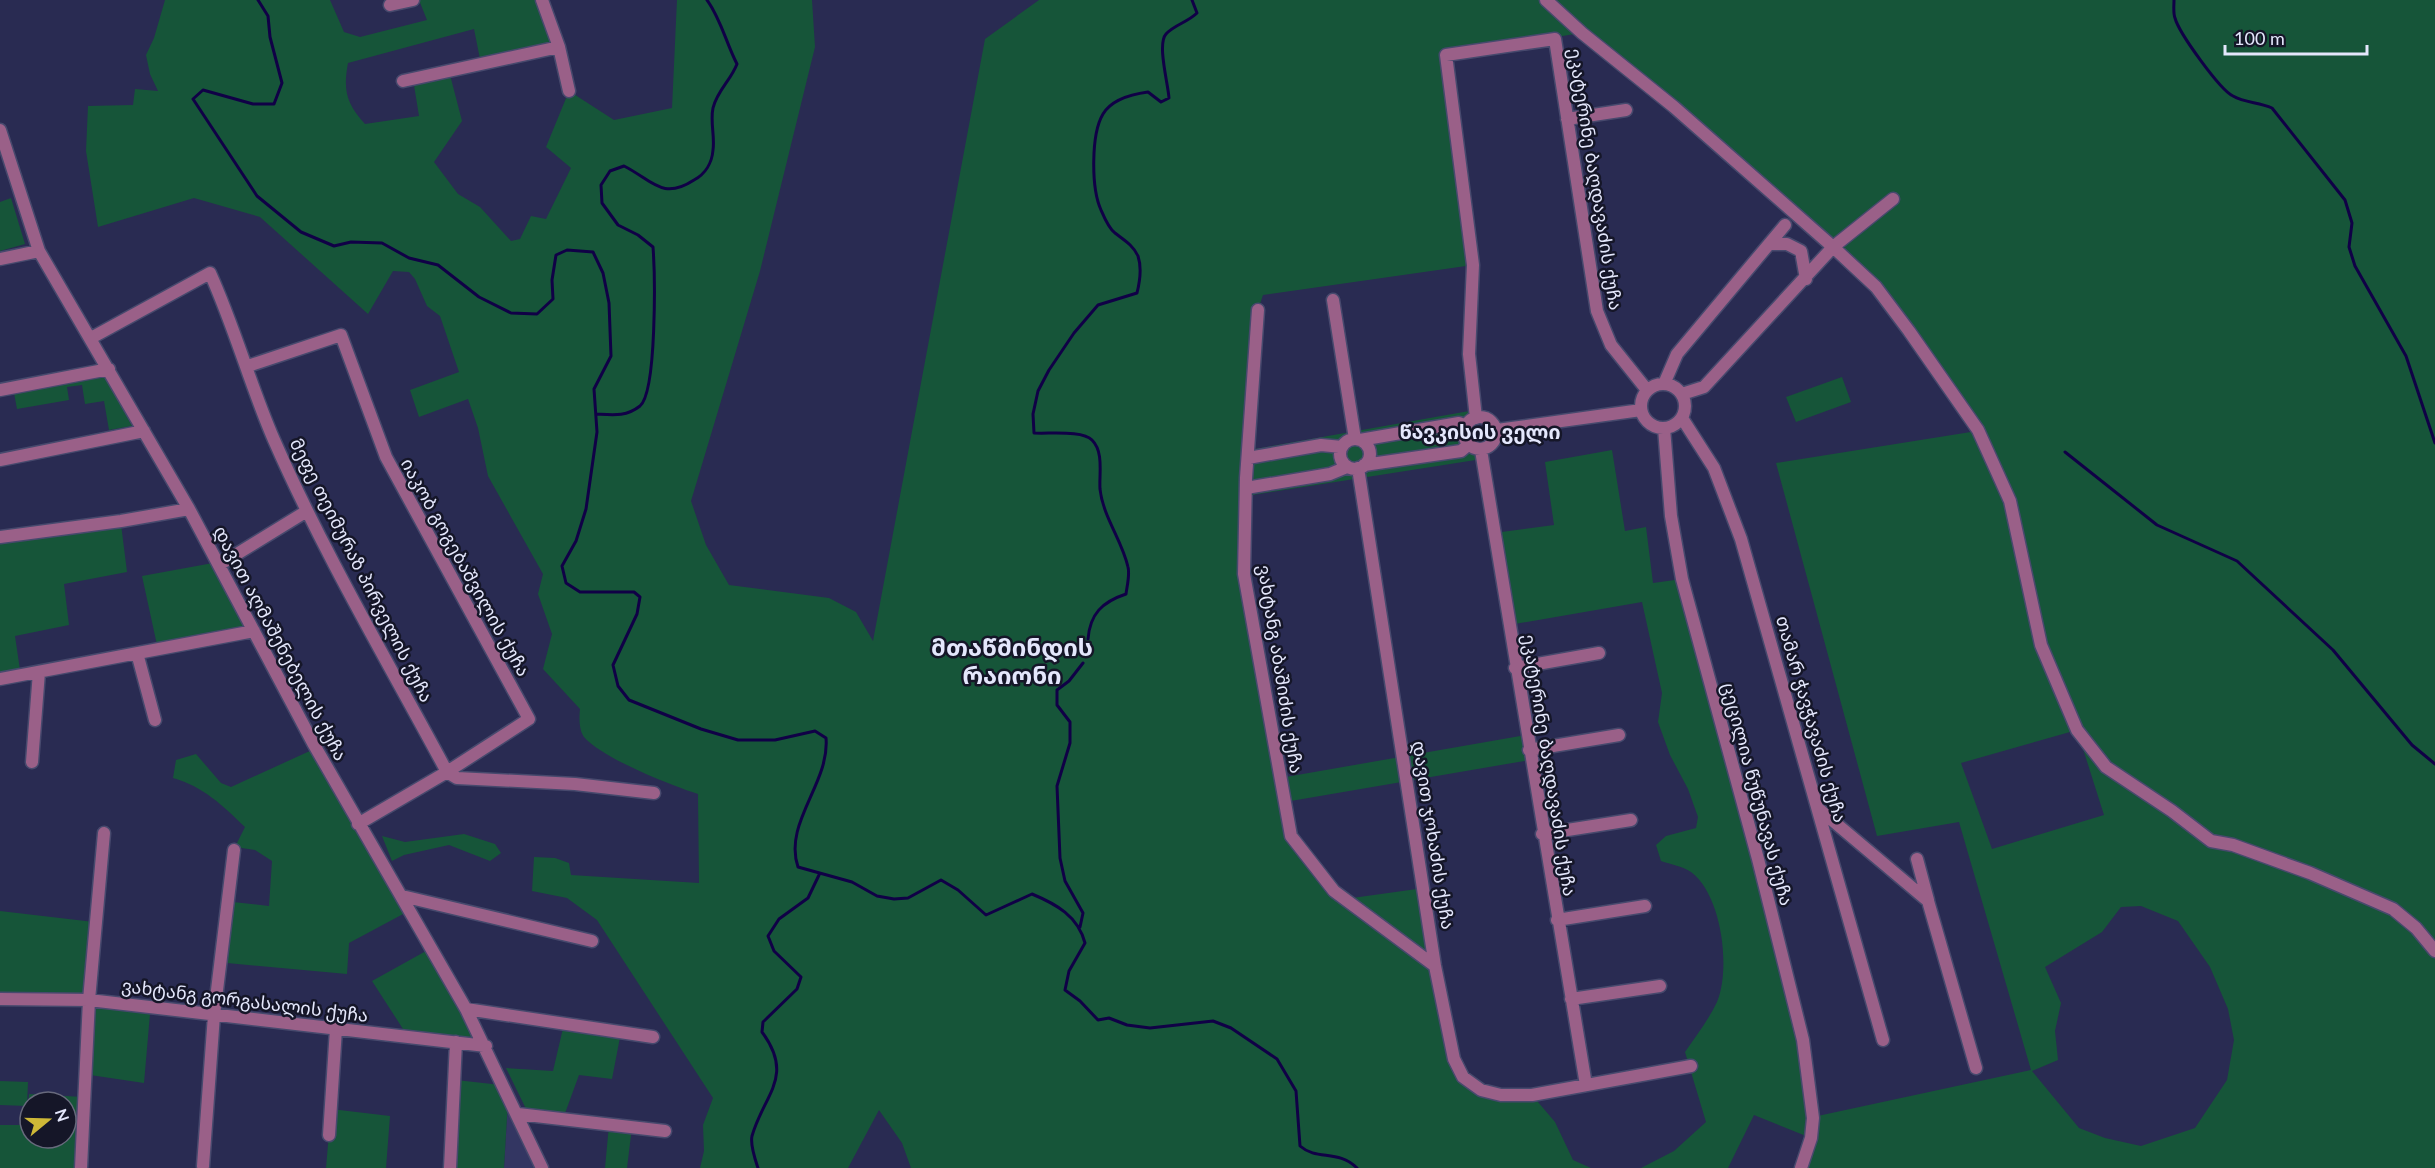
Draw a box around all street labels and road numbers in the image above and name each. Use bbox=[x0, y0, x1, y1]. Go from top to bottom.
street label: ეკატერინე ბაღდავაძის ქუჩა bbox=[1563, 46, 1628, 312]
street label: მეფე თეიმურაზ პირველის ქუჩა bbox=[285, 434, 438, 706]
street label: იაკობ გოგებაშვილის ქუჩა bbox=[396, 454, 535, 680]
street label: დავით აღმაშენებელის ქუჩა bbox=[209, 522, 352, 765]
street label: ვახტანგ აბაშიძის ქუჩა bbox=[1253, 563, 1308, 775]
street label: თამარ ჭავჭავაძის ქუჩა bbox=[1771, 613, 1852, 825]
street label: ეკატერინე ბაღდავაძის ქუჩა bbox=[1517, 632, 1582, 898]
street label: ცეცილია წუწუნავას ქუჩა bbox=[1717, 680, 1798, 908]
street label: დავით ჯოხაძის ქუჩა bbox=[1407, 739, 1460, 931]
street label: ვახტანგ გორგასალის ქუჩა bbox=[120, 974, 369, 1027]

